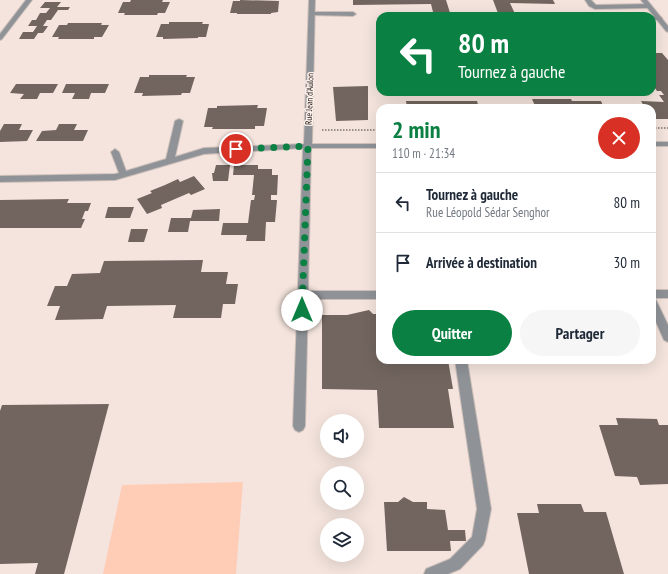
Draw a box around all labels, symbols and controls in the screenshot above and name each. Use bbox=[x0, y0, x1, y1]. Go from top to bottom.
text: 80 m bbox=[458, 24, 509, 61]
icon: left bbox=[392, 28, 444, 80]
text: Tournez à gauche bbox=[458, 60, 565, 83]
street label: Rue Jean d'Aulon bbox=[303, 73, 315, 125]
text: 2 min bbox=[392, 114, 440, 145]
button: close bbox=[598, 117, 640, 159]
pin bbox=[219, 132, 253, 166]
icon: arrive bbox=[225, 138, 247, 160]
text: 110 m · 21:34 bbox=[392, 145, 455, 162]
text: Tournez à gauche bbox=[426, 185, 518, 204]
icon: left bbox=[392, 192, 414, 214]
text: 80 m bbox=[614, 193, 640, 212]
text: Rue Léopold Sédar Senghor bbox=[426, 204, 550, 221]
icon: arrive bbox=[392, 252, 414, 274]
text: Arrivée à destination bbox=[426, 253, 537, 272]
text: 30 m bbox=[614, 253, 640, 272]
position arrow bbox=[281, 289, 323, 331]
button: Quitter bbox=[392, 310, 512, 356]
button: Partager bbox=[520, 310, 640, 356]
map controls bbox=[320, 414, 364, 562]
button: sound bbox=[320, 414, 364, 458]
button: search bbox=[320, 466, 364, 510]
button: layers bbox=[320, 518, 364, 562]

